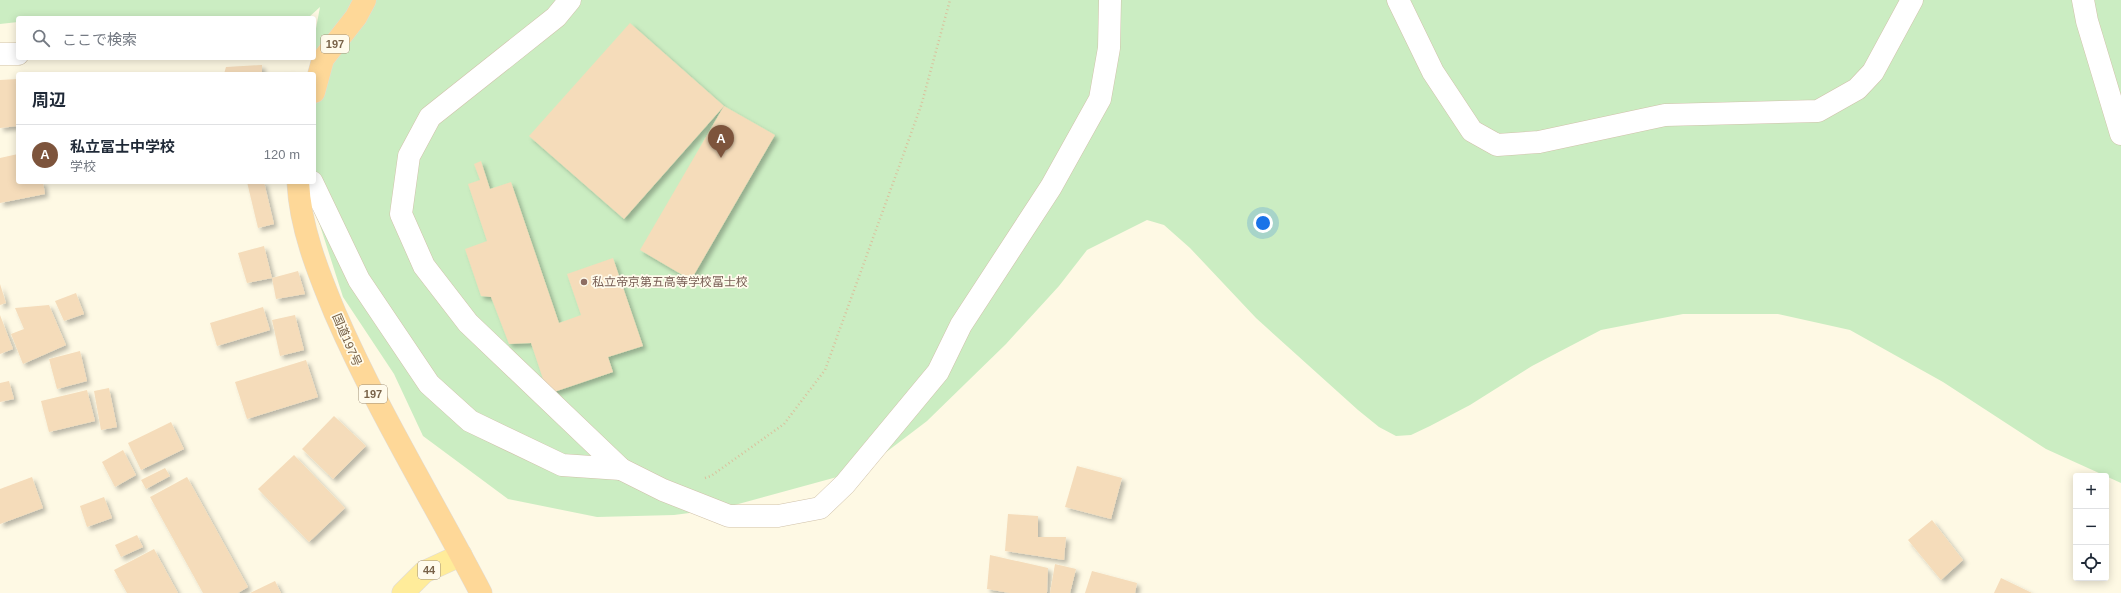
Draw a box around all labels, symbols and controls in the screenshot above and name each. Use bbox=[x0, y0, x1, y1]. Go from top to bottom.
search box bbox=[16, 16, 316, 60]
icon: search bbox=[30, 27, 52, 49]
text: ここで検索 bbox=[62, 31, 137, 48]
road number: 197 bbox=[321, 35, 349, 53]
text: 周辺 bbox=[32, 91, 66, 110]
pin: A bbox=[708, 125, 734, 158]
text: 私立冨士中学校 bbox=[70, 138, 175, 155]
text: A bbox=[40, 147, 50, 162]
text: 120 m bbox=[264, 147, 300, 162]
text: 学校 bbox=[70, 159, 96, 174]
your location bbox=[1253, 213, 1273, 233]
place label: 私立帝京第五高等学校冨士校 bbox=[592, 275, 748, 289]
marker: 私立帝京第五高等学校冨士校 bbox=[579, 277, 589, 287]
street label: 国道197号 bbox=[330, 311, 364, 369]
road number: 197 bbox=[359, 385, 387, 403]
map controls bbox=[2073, 473, 2109, 581]
button: + bbox=[2073, 473, 2109, 509]
button: − bbox=[2073, 509, 2109, 545]
button: locate bbox=[2073, 545, 2109, 581]
road number: 44 bbox=[418, 561, 440, 579]

